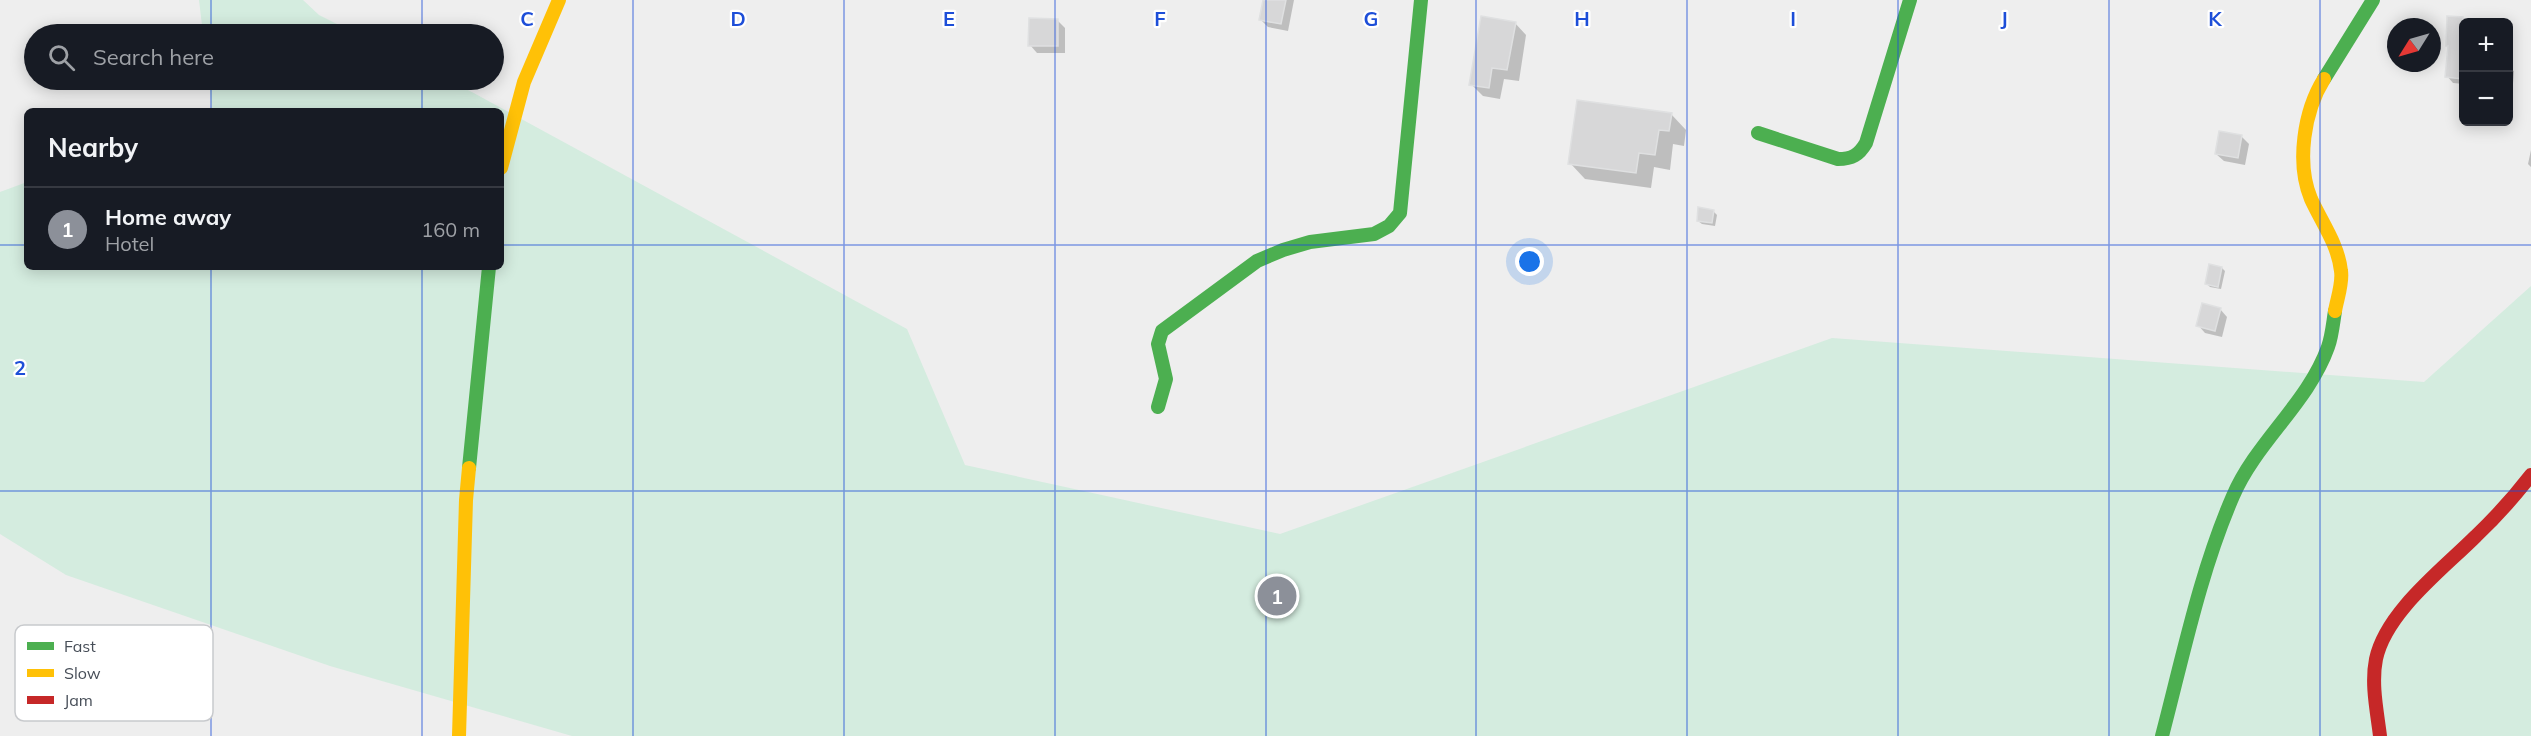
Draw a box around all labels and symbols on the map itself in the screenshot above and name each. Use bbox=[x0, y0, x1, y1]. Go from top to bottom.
text: C bbox=[520, 6, 534, 31]
text: D bbox=[730, 6, 746, 31]
text: E bbox=[943, 6, 955, 31]
text: F bbox=[1154, 6, 1166, 31]
text: G bbox=[1364, 6, 1378, 31]
text: H bbox=[1574, 6, 1590, 31]
text: I bbox=[1790, 6, 1796, 31]
text: J bbox=[2000, 6, 2008, 31]
text: K bbox=[2208, 6, 2222, 31]
north arrow bbox=[2387, 18, 2441, 72]
your location bbox=[1515, 247, 1544, 276]
text: 2 bbox=[14, 355, 26, 380]
pin: 1 bbox=[1258, 574, 1296, 618]
legend bbox=[15, 625, 213, 721]
text: Fast bbox=[64, 636, 96, 656]
text: Slow bbox=[64, 663, 101, 683]
text: Jam bbox=[64, 690, 93, 710]

